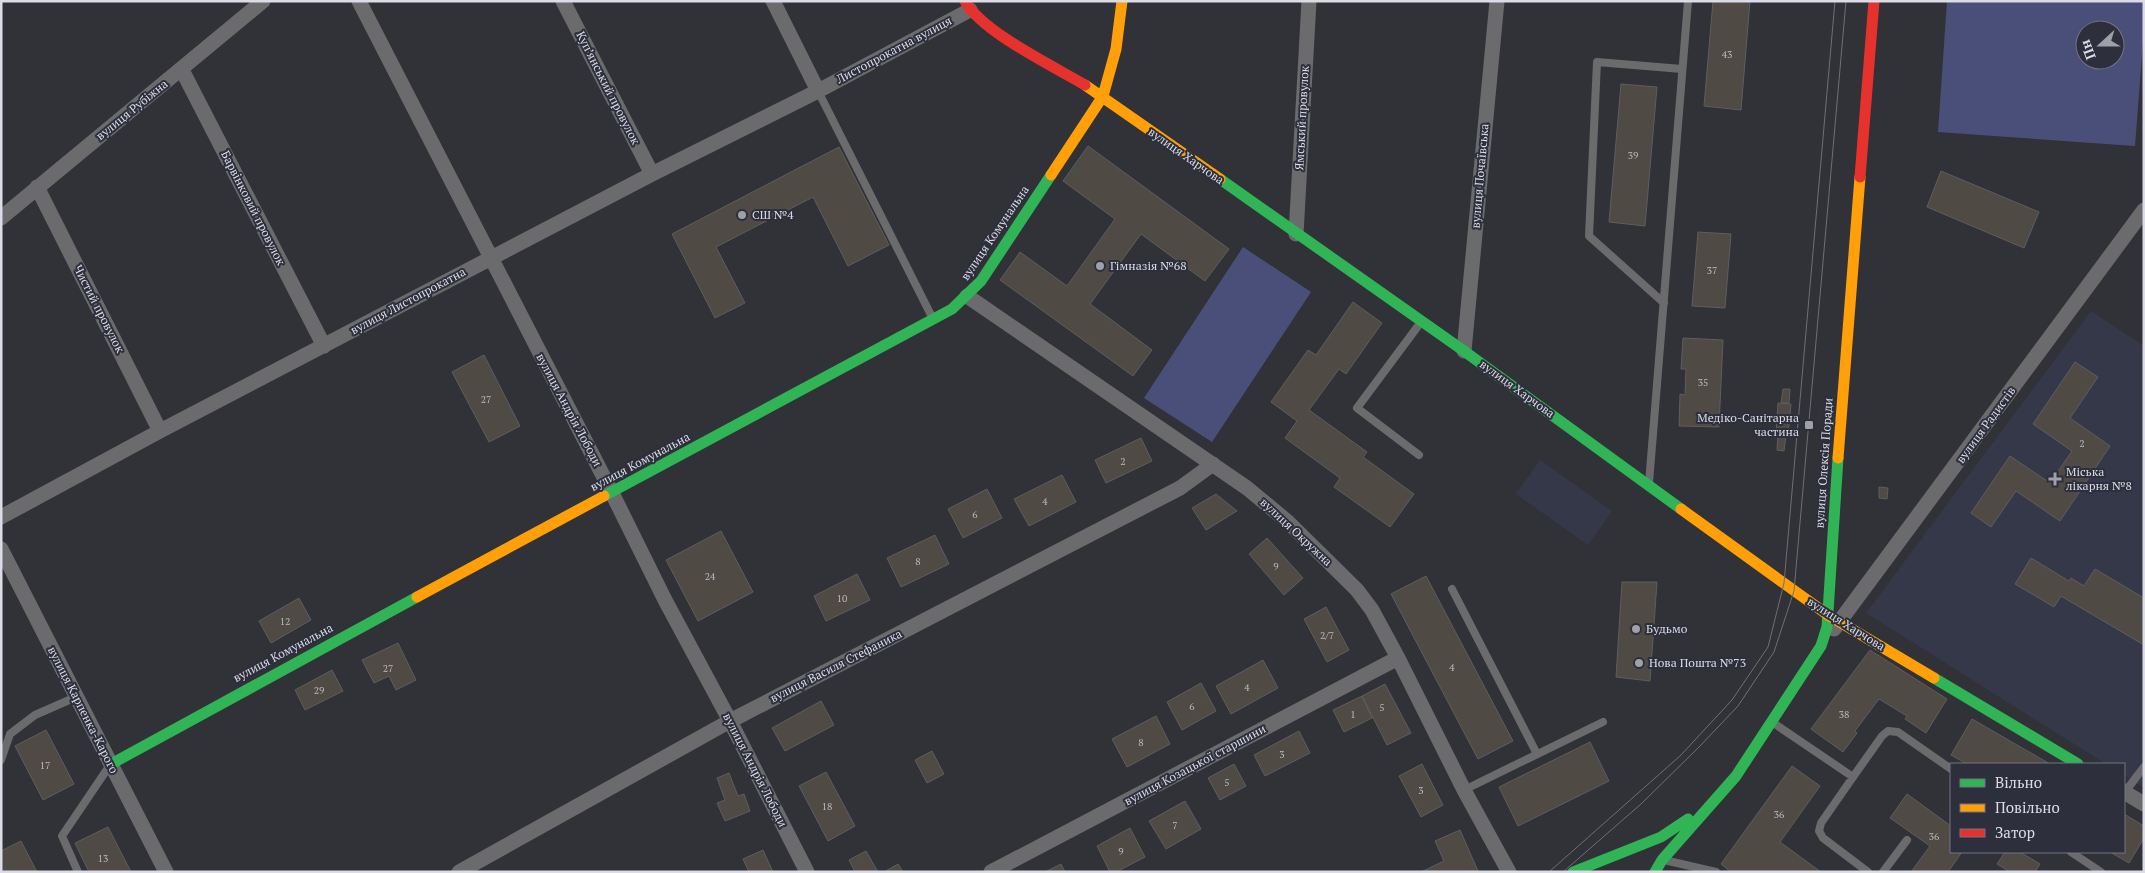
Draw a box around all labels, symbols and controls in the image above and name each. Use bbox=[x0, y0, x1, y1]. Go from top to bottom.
street label: Листопрокатна вулиця bbox=[833, 13, 954, 87]
north arrow bbox=[2075, 20, 2125, 70]
street label: Куп’янський провулок bbox=[573, 29, 644, 147]
text: Пн bbox=[2075, 37, 2100, 63]
house number: 43 bbox=[1722, 48, 1732, 61]
street label: Ямський провулок bbox=[1291, 65, 1312, 171]
street label: вулиця Рубіжна bbox=[93, 76, 171, 143]
street label: вулиця Почаївська bbox=[1467, 123, 1492, 229]
street label: вулиця Харчова bbox=[1146, 124, 1227, 187]
street label: Барвінковий провулок bbox=[218, 148, 289, 268]
house number: 39 bbox=[1628, 149, 1638, 162]
street label: вулиця Комунальна bbox=[957, 183, 1032, 283]
place label: СШ №4 bbox=[752, 207, 794, 222]
marker: СШ №4 bbox=[736, 209, 748, 221]
place label: Гімназія №68 bbox=[1110, 258, 1187, 273]
marker: Гімназія №68 bbox=[1094, 260, 1106, 272]
street label: Чистий провулок bbox=[71, 262, 128, 356]
street label: вулиця Листопрокатна bbox=[348, 264, 468, 337]
house number: 37 bbox=[1707, 264, 1717, 277]
street label: вулиця Андрія Лободи bbox=[533, 351, 606, 469]
street label: вулиця Харчова bbox=[1477, 356, 1558, 421]
house number: 35 bbox=[1698, 376, 1708, 389]
street label: вулиця Радистів bbox=[1953, 383, 2019, 466]
house number: 27 bbox=[481, 393, 491, 406]
street label: вулиця Олексія Поради bbox=[1811, 397, 1836, 529]
place label: Медіко-Санітарна частина bbox=[1697, 410, 1799, 439]
marker: Медіко-Санітарна частина bbox=[1803, 419, 1815, 431]
street label: вулиця Комунальна bbox=[587, 429, 692, 494]
house number: 2 bbox=[2079, 437, 2085, 450]
house number: 2 bbox=[1120, 455, 1126, 468]
place label: Міська лікарня №8 bbox=[2066, 464, 2132, 493]
marker: Міська лікарня №8 bbox=[2048, 472, 2062, 486]
house number: 4 bbox=[1042, 495, 1048, 508]
street label: вулиця Окружна bbox=[1257, 495, 1335, 569]
house number: 6 bbox=[972, 508, 978, 521]
house number: 8 bbox=[915, 555, 921, 568]
house number: 9 bbox=[1273, 560, 1279, 573]
house number: 24 bbox=[705, 570, 716, 583]
house number: 10 bbox=[837, 592, 847, 605]
street label: вулиця Харчова bbox=[1805, 594, 1888, 654]
house number: 12 bbox=[280, 615, 290, 628]
street label: вулиця Комунальна bbox=[230, 620, 335, 685]
place label: Будьмо bbox=[1646, 621, 1688, 636]
marker: Будьмо bbox=[1630, 623, 1642, 635]
street label: вулиця Василя Стефаника bbox=[767, 626, 904, 705]
house number: 2/7 bbox=[1320, 629, 1334, 642]
street label: вулиця Карпенка-Карого bbox=[45, 644, 122, 776]
place label: Нова Пошта №73 bbox=[1649, 655, 1746, 670]
marker: Нова Пошта №73 bbox=[1633, 657, 1645, 669]
house number: 4 bbox=[1449, 661, 1455, 674]
house number: 27 bbox=[383, 662, 393, 675]
house number: 4 bbox=[1244, 681, 1250, 694]
house number: 29 bbox=[314, 684, 324, 697]
house number: 6 bbox=[1189, 700, 1195, 713]
house number: 5 bbox=[1379, 701, 1385, 714]
house number: 1 bbox=[1350, 708, 1356, 721]
house number: 38 bbox=[1839, 708, 1849, 721]
street label: вулиця Андрія Лободи bbox=[720, 710, 791, 829]
street label: вулиця Козацької старшини bbox=[1121, 721, 1268, 808]
house number: 8 bbox=[1138, 736, 1144, 749]
house number: 3 bbox=[1279, 748, 1285, 761]
house number: 17 bbox=[40, 759, 50, 772]
legend bbox=[1950, 763, 2125, 853]
text: Вільно bbox=[1995, 772, 2042, 792]
house number: 5 bbox=[1224, 776, 1230, 789]
house number: 3 bbox=[1418, 784, 1424, 797]
text: Повільно bbox=[1995, 797, 2060, 817]
house number: 18 bbox=[822, 800, 832, 813]
house number: 36 bbox=[1774, 808, 1785, 821]
house number: 7 bbox=[1172, 819, 1178, 832]
text: Затор bbox=[1995, 822, 2035, 842]
house number: 36 bbox=[1929, 830, 1940, 843]
house number: 9 bbox=[1118, 845, 1124, 858]
house number: 13 bbox=[98, 852, 108, 865]

